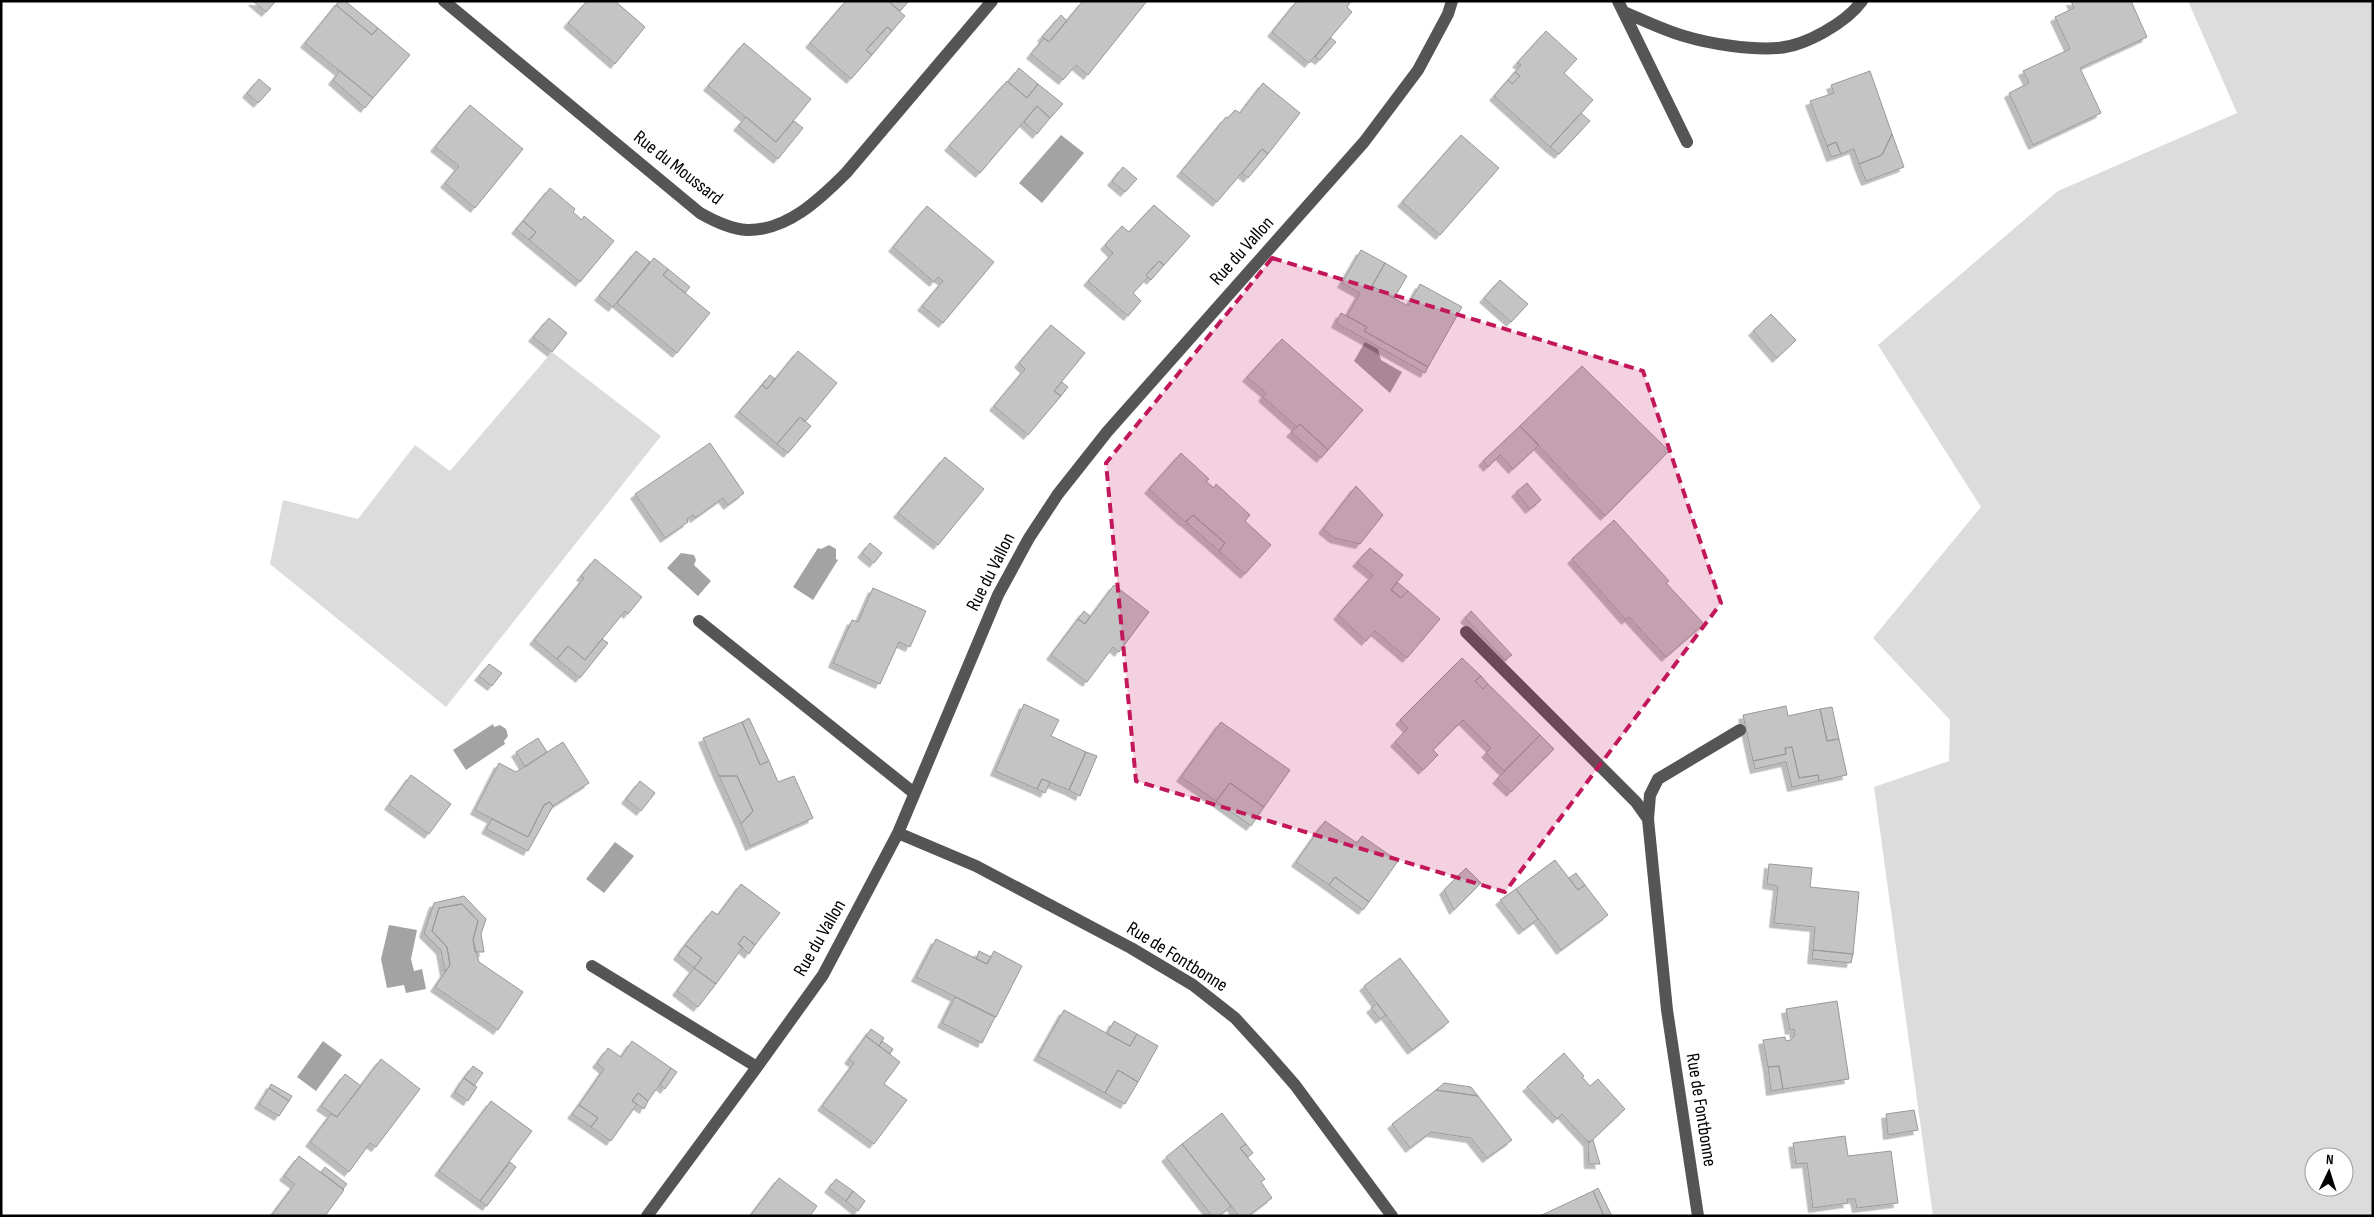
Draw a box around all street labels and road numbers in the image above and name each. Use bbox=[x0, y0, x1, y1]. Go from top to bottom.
street label: Rue du Moussard bbox=[629, 126, 727, 210]
street label: Rue du Vallon bbox=[1205, 212, 1279, 290]
street label: Rue du Vallon bbox=[962, 529, 1020, 615]
street label: Rue du Vallon bbox=[789, 896, 851, 980]
street label: Rue de Fontbonne bbox=[1122, 917, 1232, 997]
street label: Rue de Fontbonne bbox=[1681, 1052, 1721, 1168]

